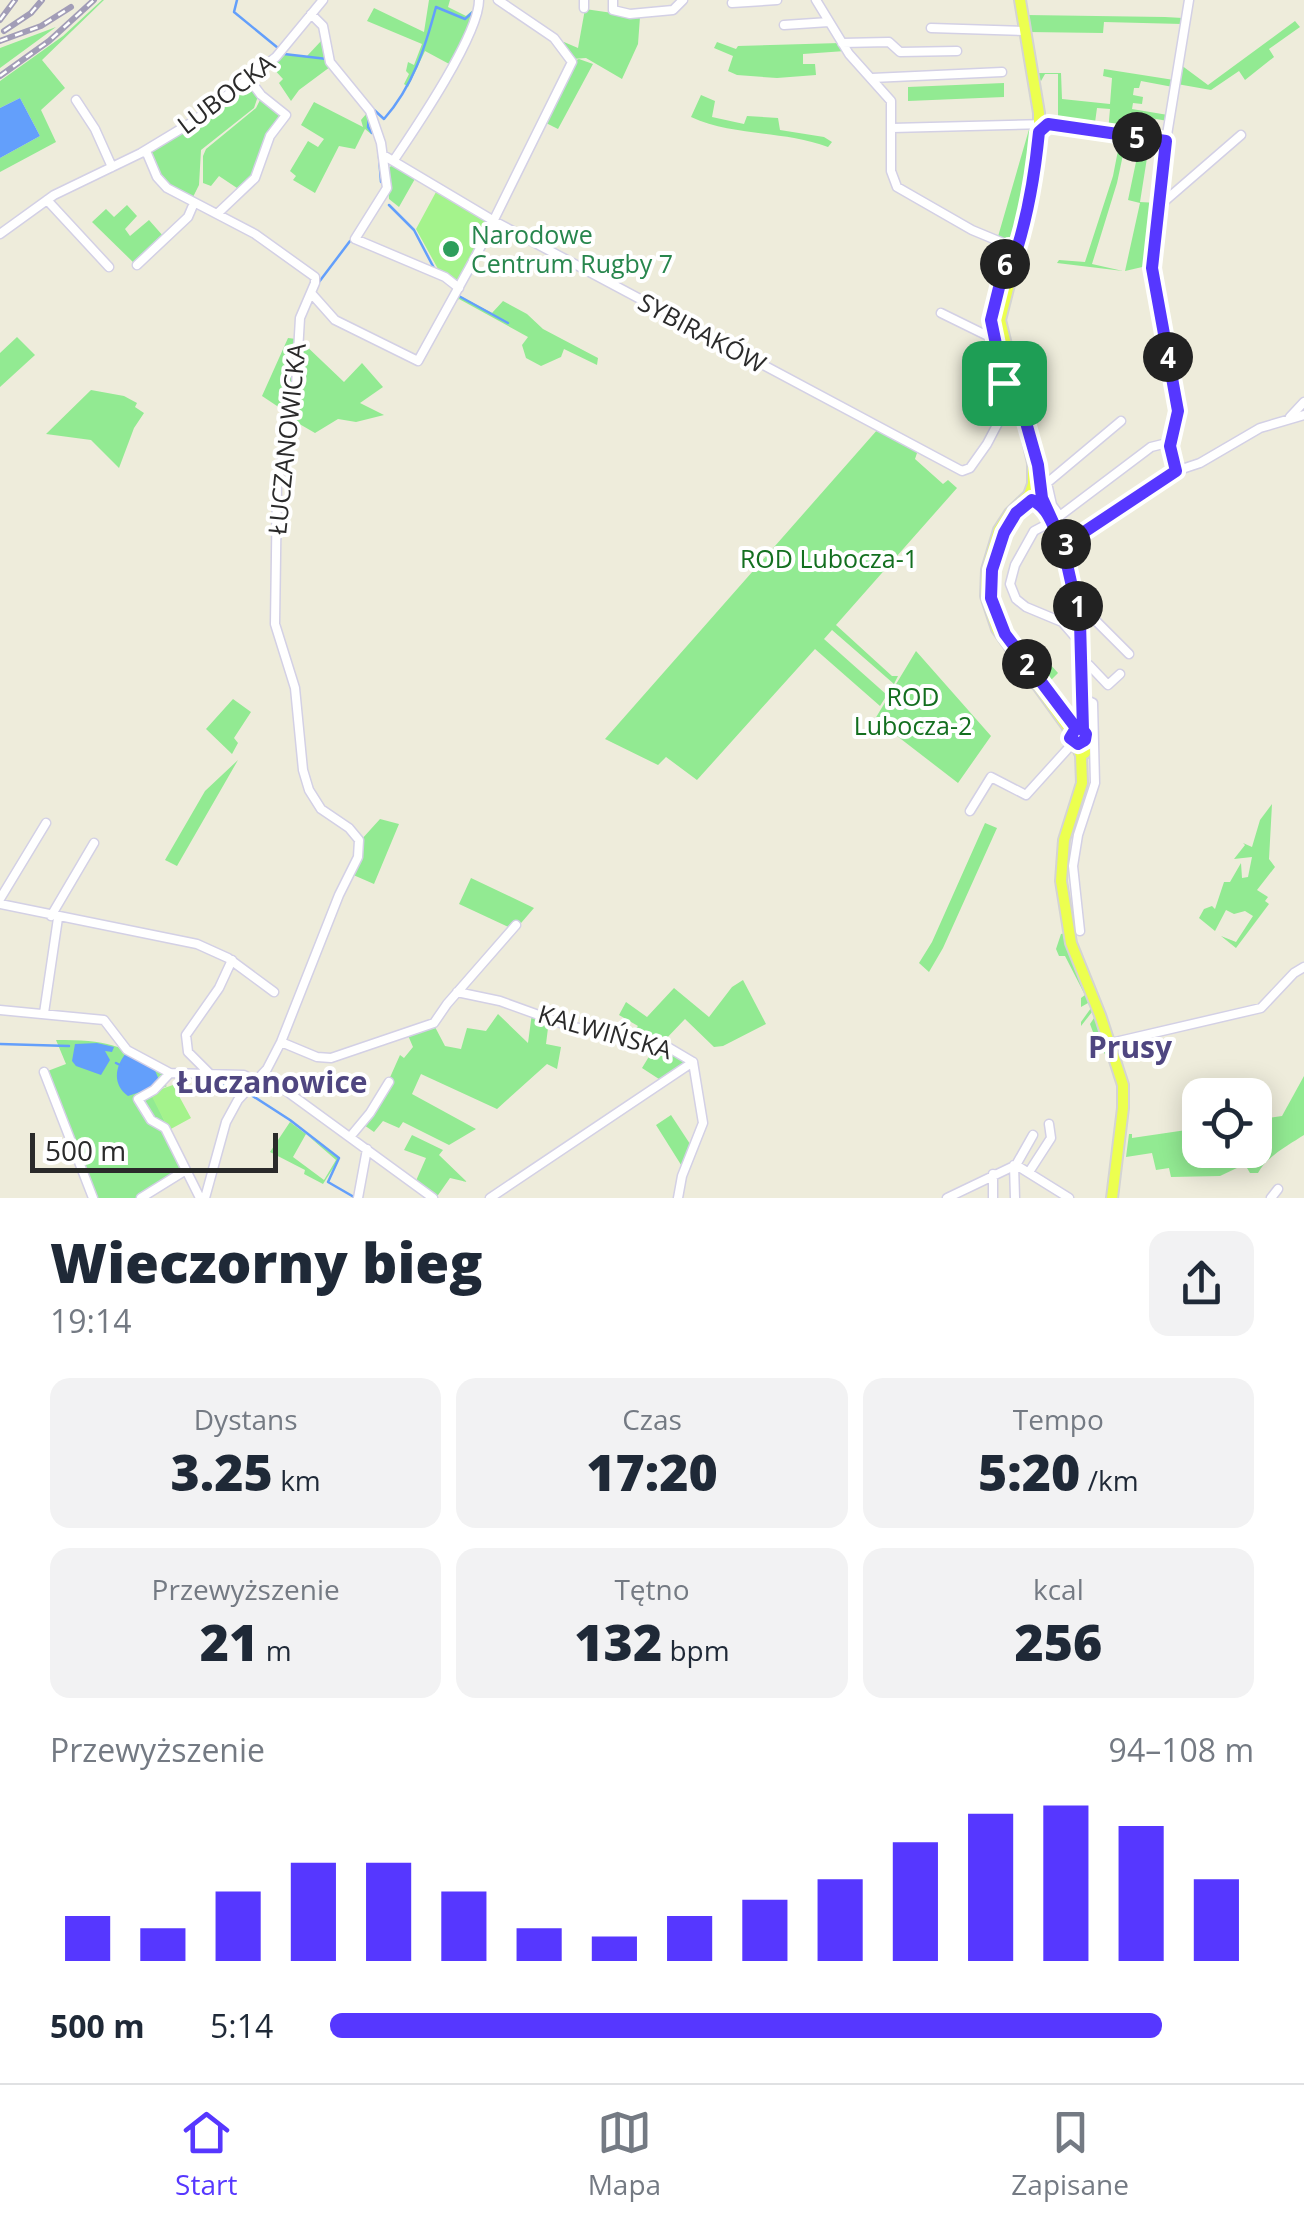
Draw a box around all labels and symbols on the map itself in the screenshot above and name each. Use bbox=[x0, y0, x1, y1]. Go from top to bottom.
street label: LUBOCKA bbox=[170, 45, 281, 141]
pin: 5 bbox=[1112, 112, 1162, 162]
place label: Narodowe Centrum Rugby 7 bbox=[471, 217, 673, 280]
marker: Narodowe Centrum Rugby 7 bbox=[440, 238, 462, 260]
pin: 6 bbox=[980, 239, 1030, 289]
street label: SYBIRAKÓW bbox=[633, 284, 772, 380]
pin: 4 bbox=[1143, 332, 1193, 382]
street label: ŁUCZANOWICKA bbox=[259, 341, 313, 536]
pin bbox=[962, 341, 1047, 426]
pin: 3 bbox=[1041, 519, 1091, 569]
park label: ROD Lubocza-1 bbox=[740, 541, 918, 575]
pin: 1 bbox=[1053, 581, 1103, 631]
pin: 2 bbox=[1002, 639, 1052, 689]
park label: ROD Lubocza-2 bbox=[854, 679, 972, 742]
street label: KALWIŃSKA bbox=[534, 996, 676, 1066]
district label: Prusy bbox=[1088, 1026, 1173, 1067]
district label: Łuczanowice bbox=[176, 1061, 368, 1102]
scale bar bbox=[30, 1128, 278, 1172]

